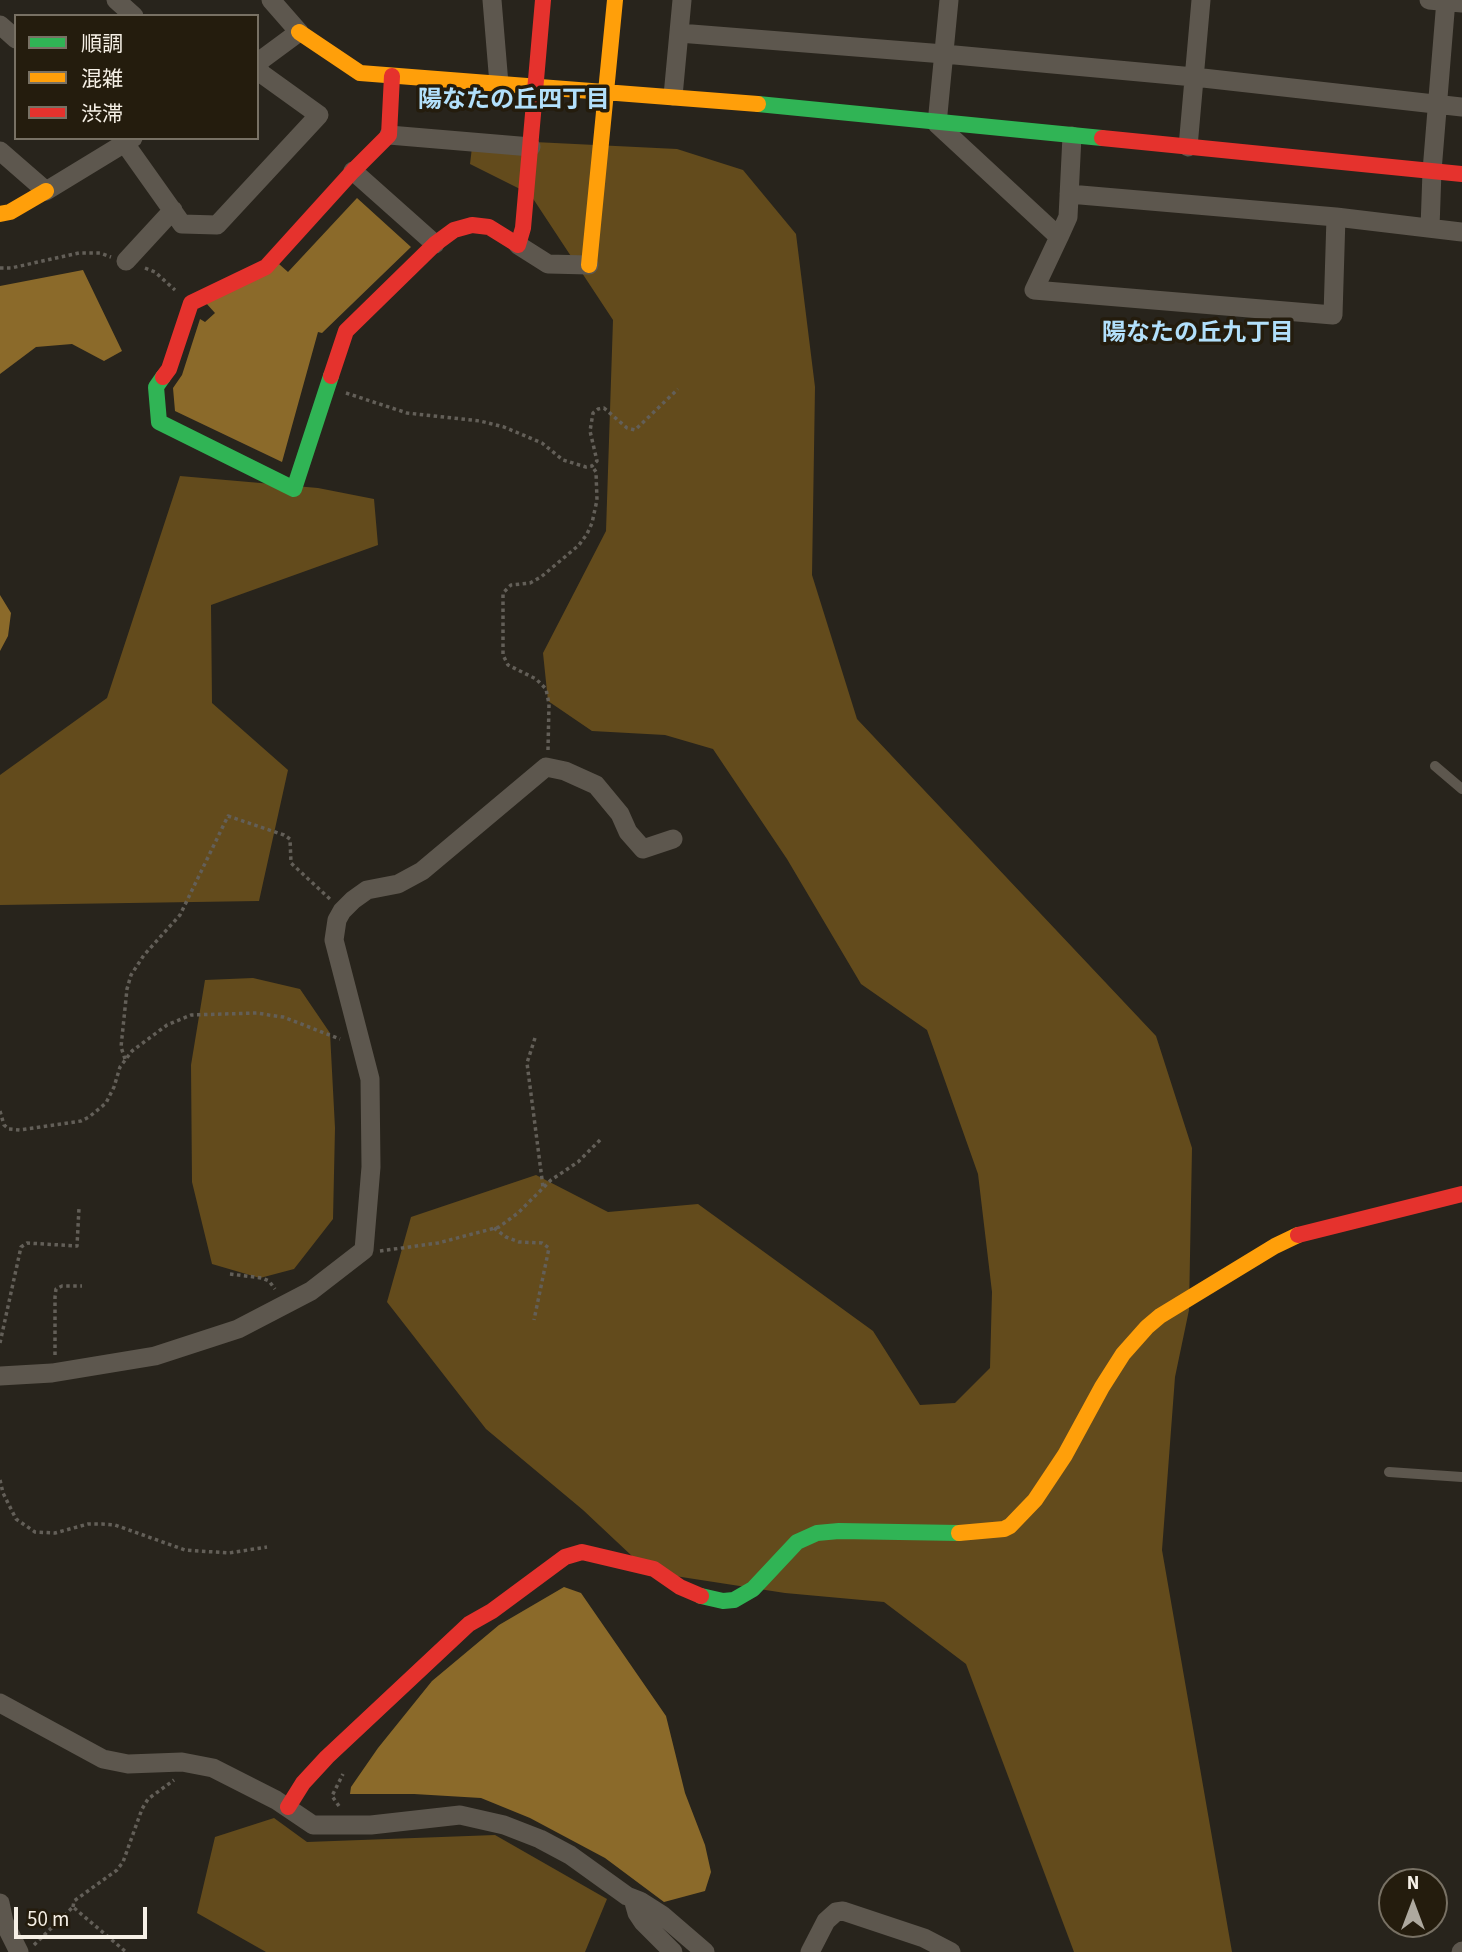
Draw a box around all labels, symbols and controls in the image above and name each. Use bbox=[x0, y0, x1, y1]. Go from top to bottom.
legend bbox=[14, 14, 259, 140]
text: 順調 bbox=[81, 29, 123, 59]
text: 混雑 bbox=[81, 64, 123, 94]
district label: 陽なたの丘四丁目 bbox=[418, 88, 610, 116]
text: 渋滞 bbox=[81, 99, 123, 129]
district label: 陽なたの丘九丁目 bbox=[1102, 321, 1294, 349]
north arrow bbox=[1378, 1868, 1448, 1938]
text: N bbox=[1407, 1870, 1419, 1897]
scale bar bbox=[18, 1892, 150, 1936]
text: 50 m bbox=[27, 1904, 69, 1934]

